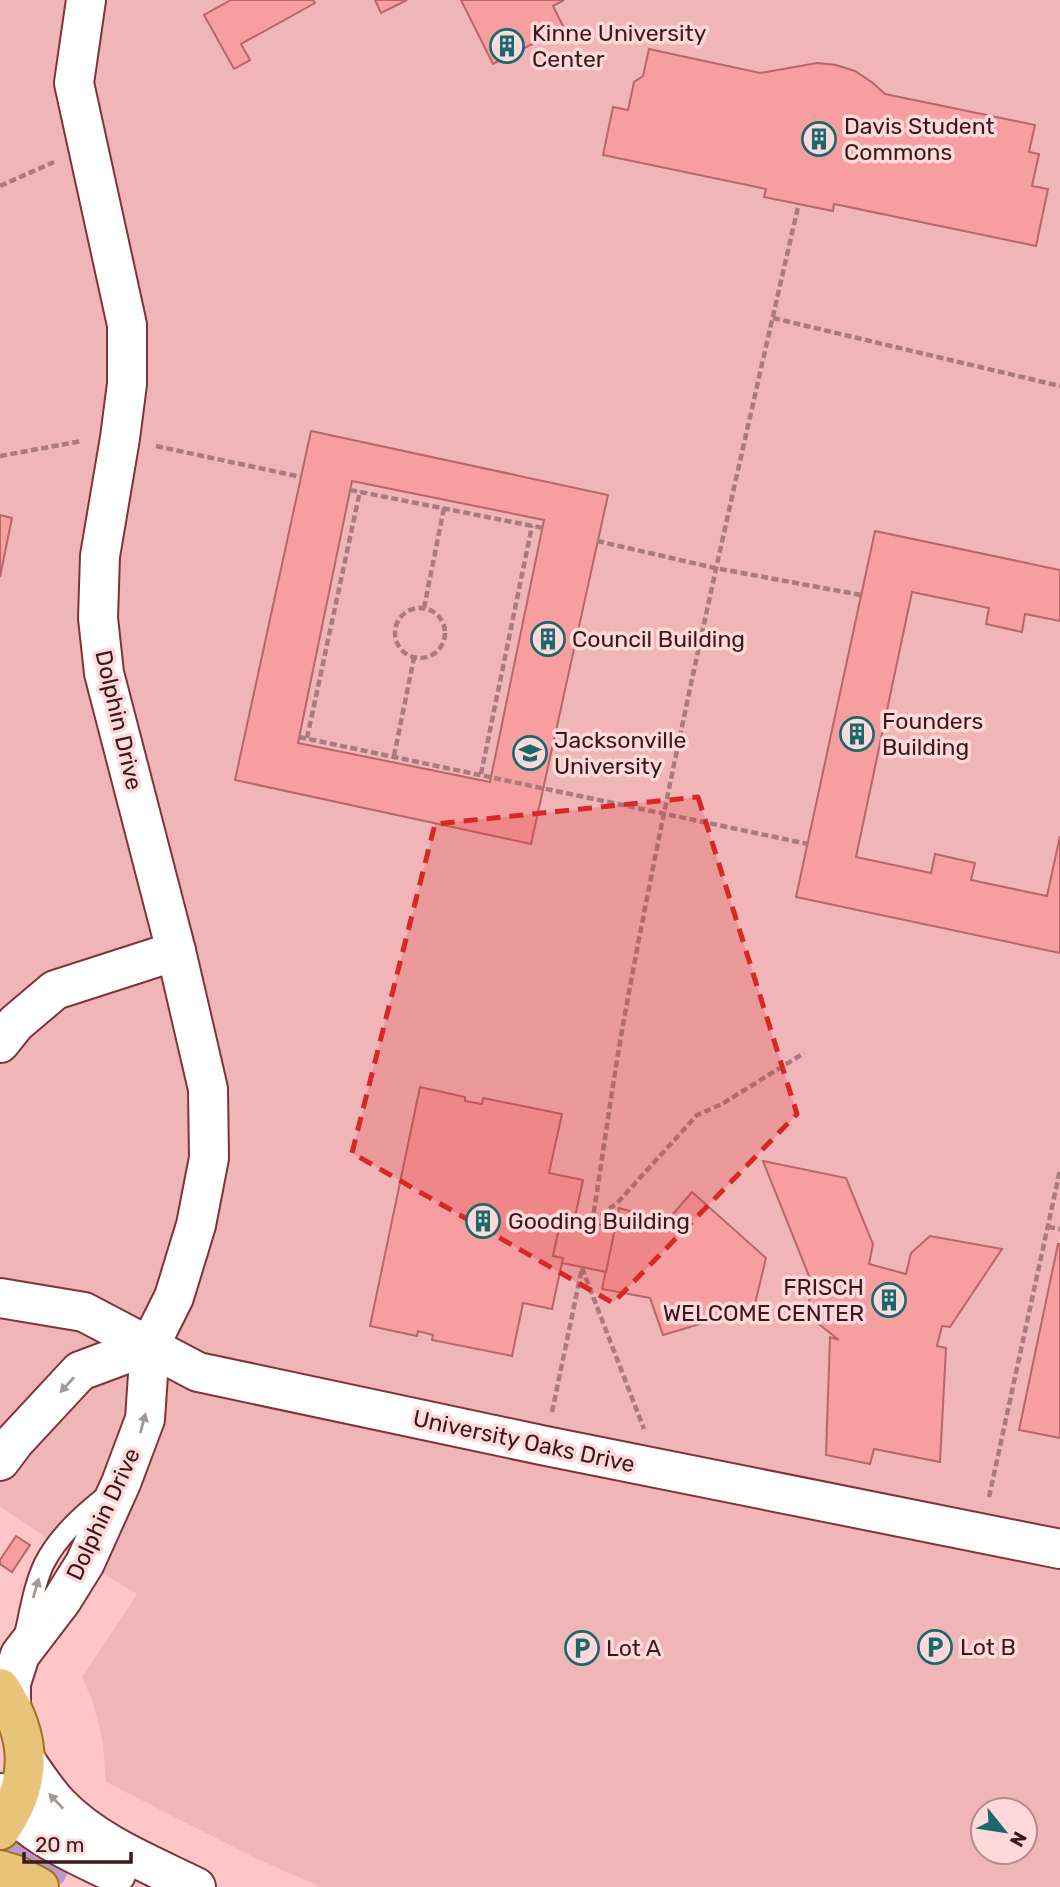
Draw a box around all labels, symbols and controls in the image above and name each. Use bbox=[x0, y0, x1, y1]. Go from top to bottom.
place label: Kinne University Center bbox=[532, 19, 707, 73]
building icon: Kinne University Center bbox=[488, 27, 526, 65]
place label: Davis Student Commons bbox=[844, 112, 994, 166]
building icon: Davis Student Commons bbox=[800, 120, 838, 158]
building icon: Council Building bbox=[529, 620, 567, 658]
place label: Council Building bbox=[572, 625, 745, 653]
street label: Dolphin Drive bbox=[89, 647, 149, 793]
place label: Founders Building bbox=[882, 707, 983, 761]
building icon: Founders Building bbox=[838, 715, 876, 753]
place label: Jacksonville University bbox=[554, 726, 686, 780]
school or university icon: Jacksonville University bbox=[511, 734, 549, 772]
building icon: Gooding Building bbox=[464, 1202, 502, 1240]
place label: Gooding Building bbox=[508, 1207, 690, 1235]
place label: FRISCH WELCOME CENTER bbox=[663, 1273, 864, 1327]
building icon: FRISCH WELCOME CENTER bbox=[870, 1281, 908, 1319]
one-way arrow bbox=[60, 1376, 76, 1393]
street label: University Oaks Drive bbox=[410, 1404, 638, 1478]
one-way arrow bbox=[138, 1412, 148, 1433]
street label: Dolphin Drive bbox=[60, 1443, 146, 1585]
one-way arrow bbox=[32, 1578, 42, 1599]
parking icon: Lot B bbox=[916, 1628, 954, 1666]
parking icon: Lot A bbox=[563, 1629, 601, 1667]
place label: Lot B bbox=[960, 1633, 1016, 1661]
place label: Lot A bbox=[606, 1634, 661, 1662]
one-way arrow bbox=[48, 1793, 64, 1810]
north arrow bbox=[969, 1796, 1039, 1866]
scale bar bbox=[24, 1820, 131, 1864]
text: N bbox=[1005, 1828, 1032, 1851]
text: 20 m bbox=[35, 1832, 84, 1857]

